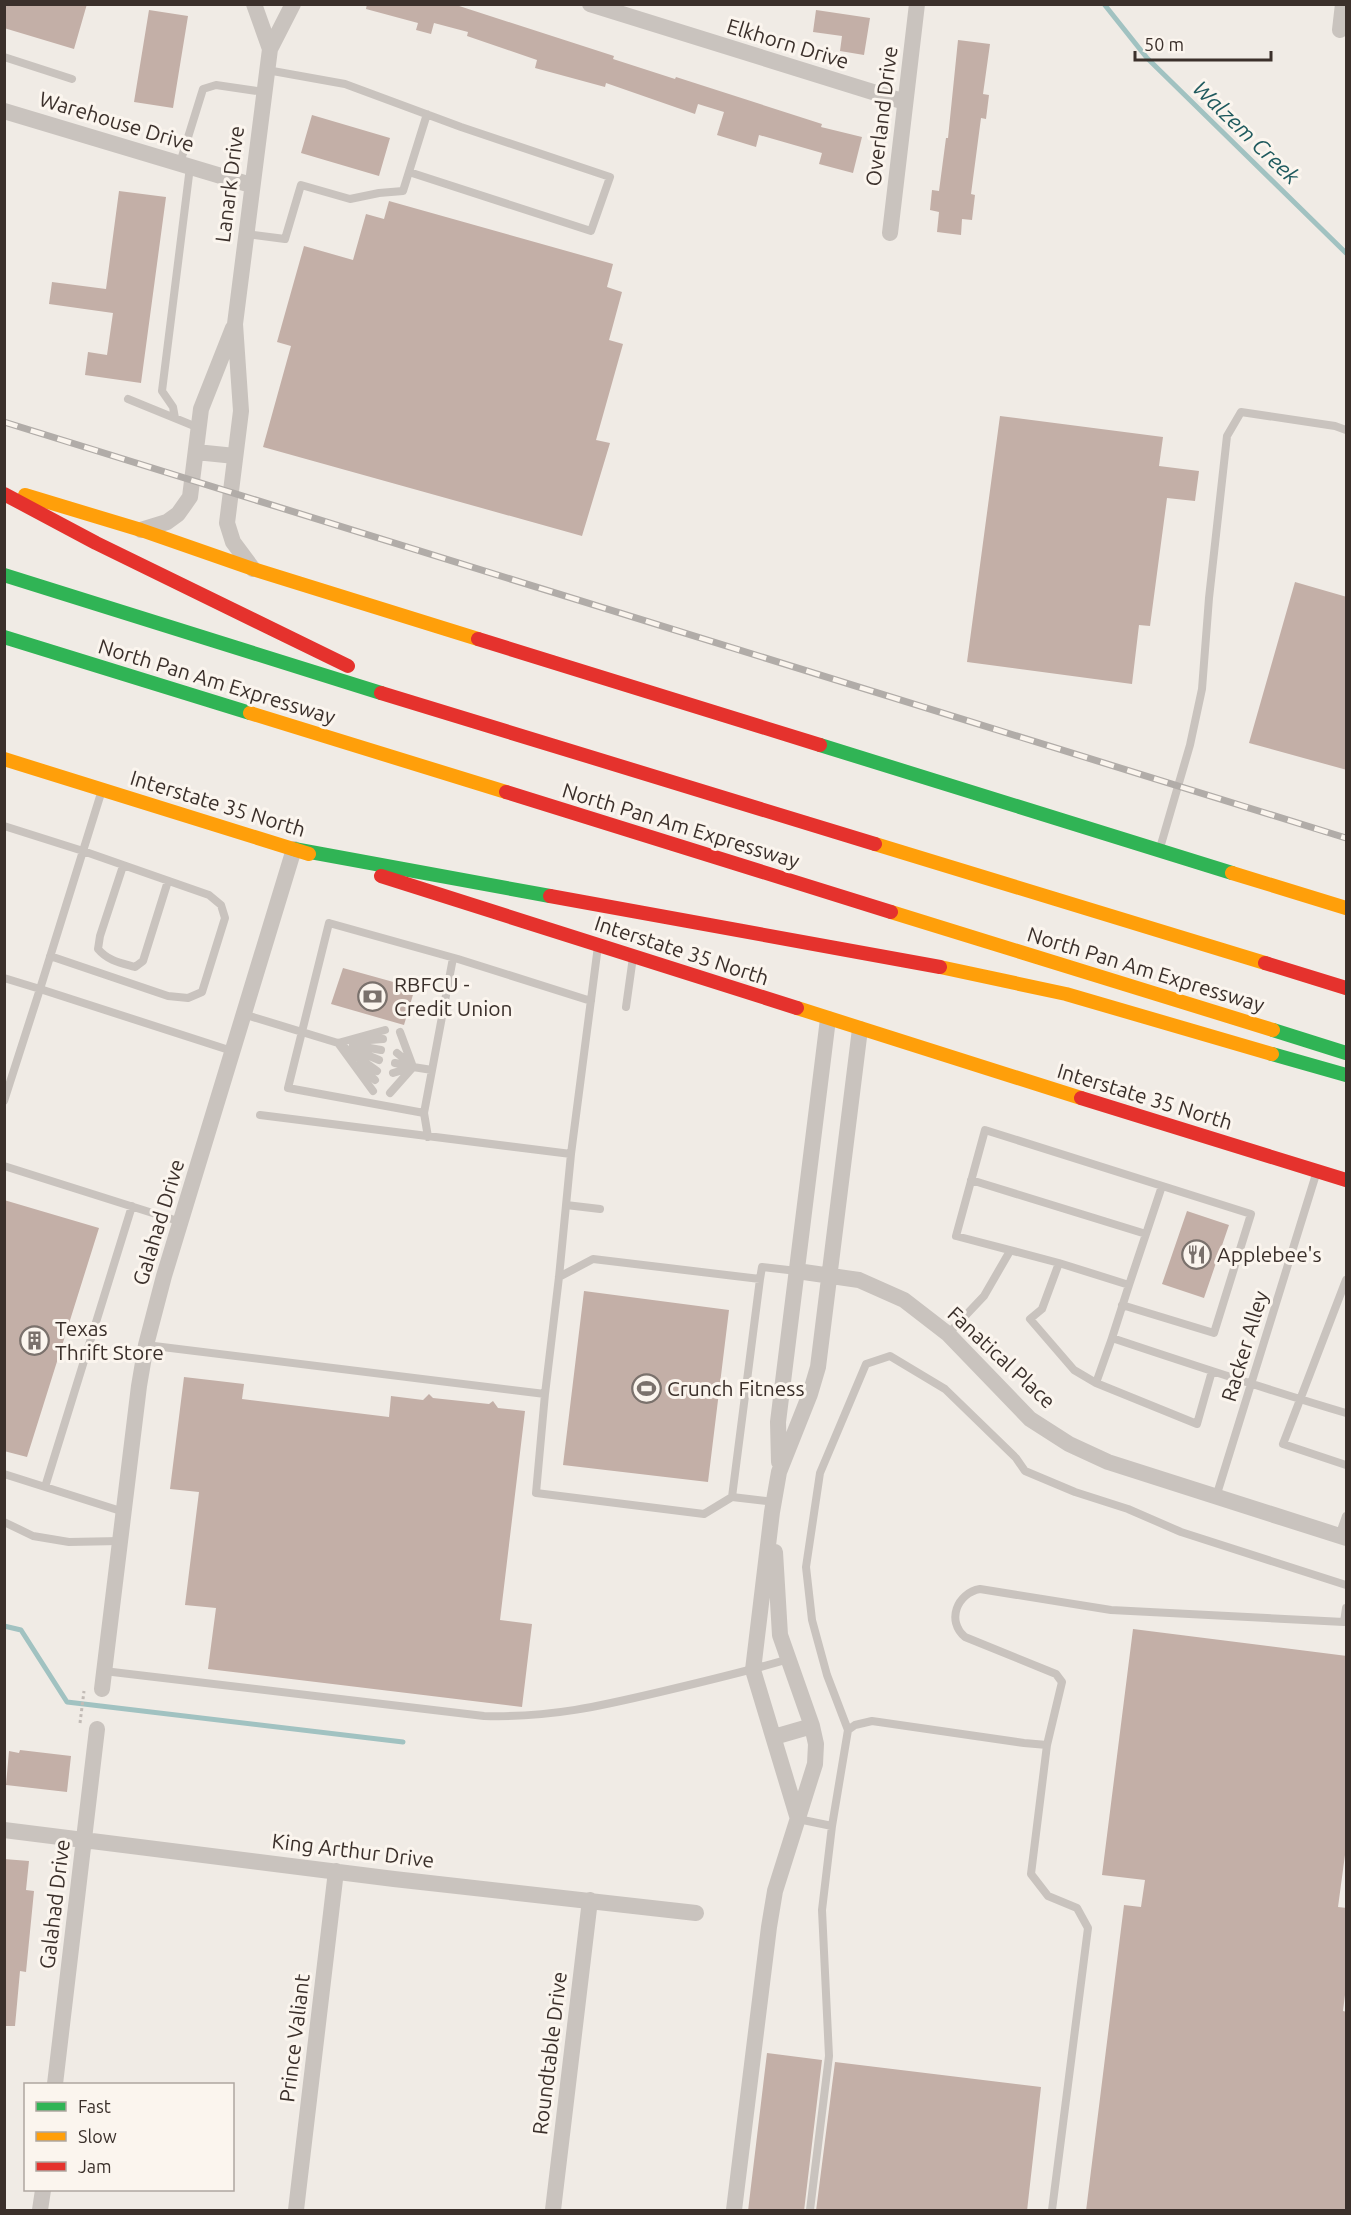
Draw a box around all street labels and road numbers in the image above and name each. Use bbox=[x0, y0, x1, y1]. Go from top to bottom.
street label: Elkhorn Drive bbox=[724, 13, 852, 73]
street label: Overland Drive bbox=[860, 45, 902, 187]
street label: Warehouse Drive bbox=[37, 86, 197, 156]
street label: Lanark Drive bbox=[210, 124, 248, 244]
street label: North Pan Am Expressway bbox=[96, 633, 338, 729]
street label: Interstate 35 North bbox=[128, 765, 308, 841]
street label: North Pan Am Expressway bbox=[560, 777, 802, 873]
street label: Interstate 35 North bbox=[592, 910, 772, 990]
street label: North Pan Am Expressway bbox=[1025, 921, 1267, 1017]
street label: Interstate 35 North bbox=[1055, 1058, 1235, 1134]
street label: Galahad Drive bbox=[127, 1156, 189, 1288]
street label: Racker Alley bbox=[1216, 1288, 1272, 1404]
street label: Fanatical Place bbox=[943, 1301, 1061, 1413]
street label: King Arthur Drive bbox=[270, 1828, 436, 1872]
street label: Galahad Drive bbox=[34, 1838, 74, 1970]
street label: Roundtable Drive bbox=[527, 1970, 571, 2136]
street label: Prince Valiant bbox=[274, 1972, 314, 2104]

